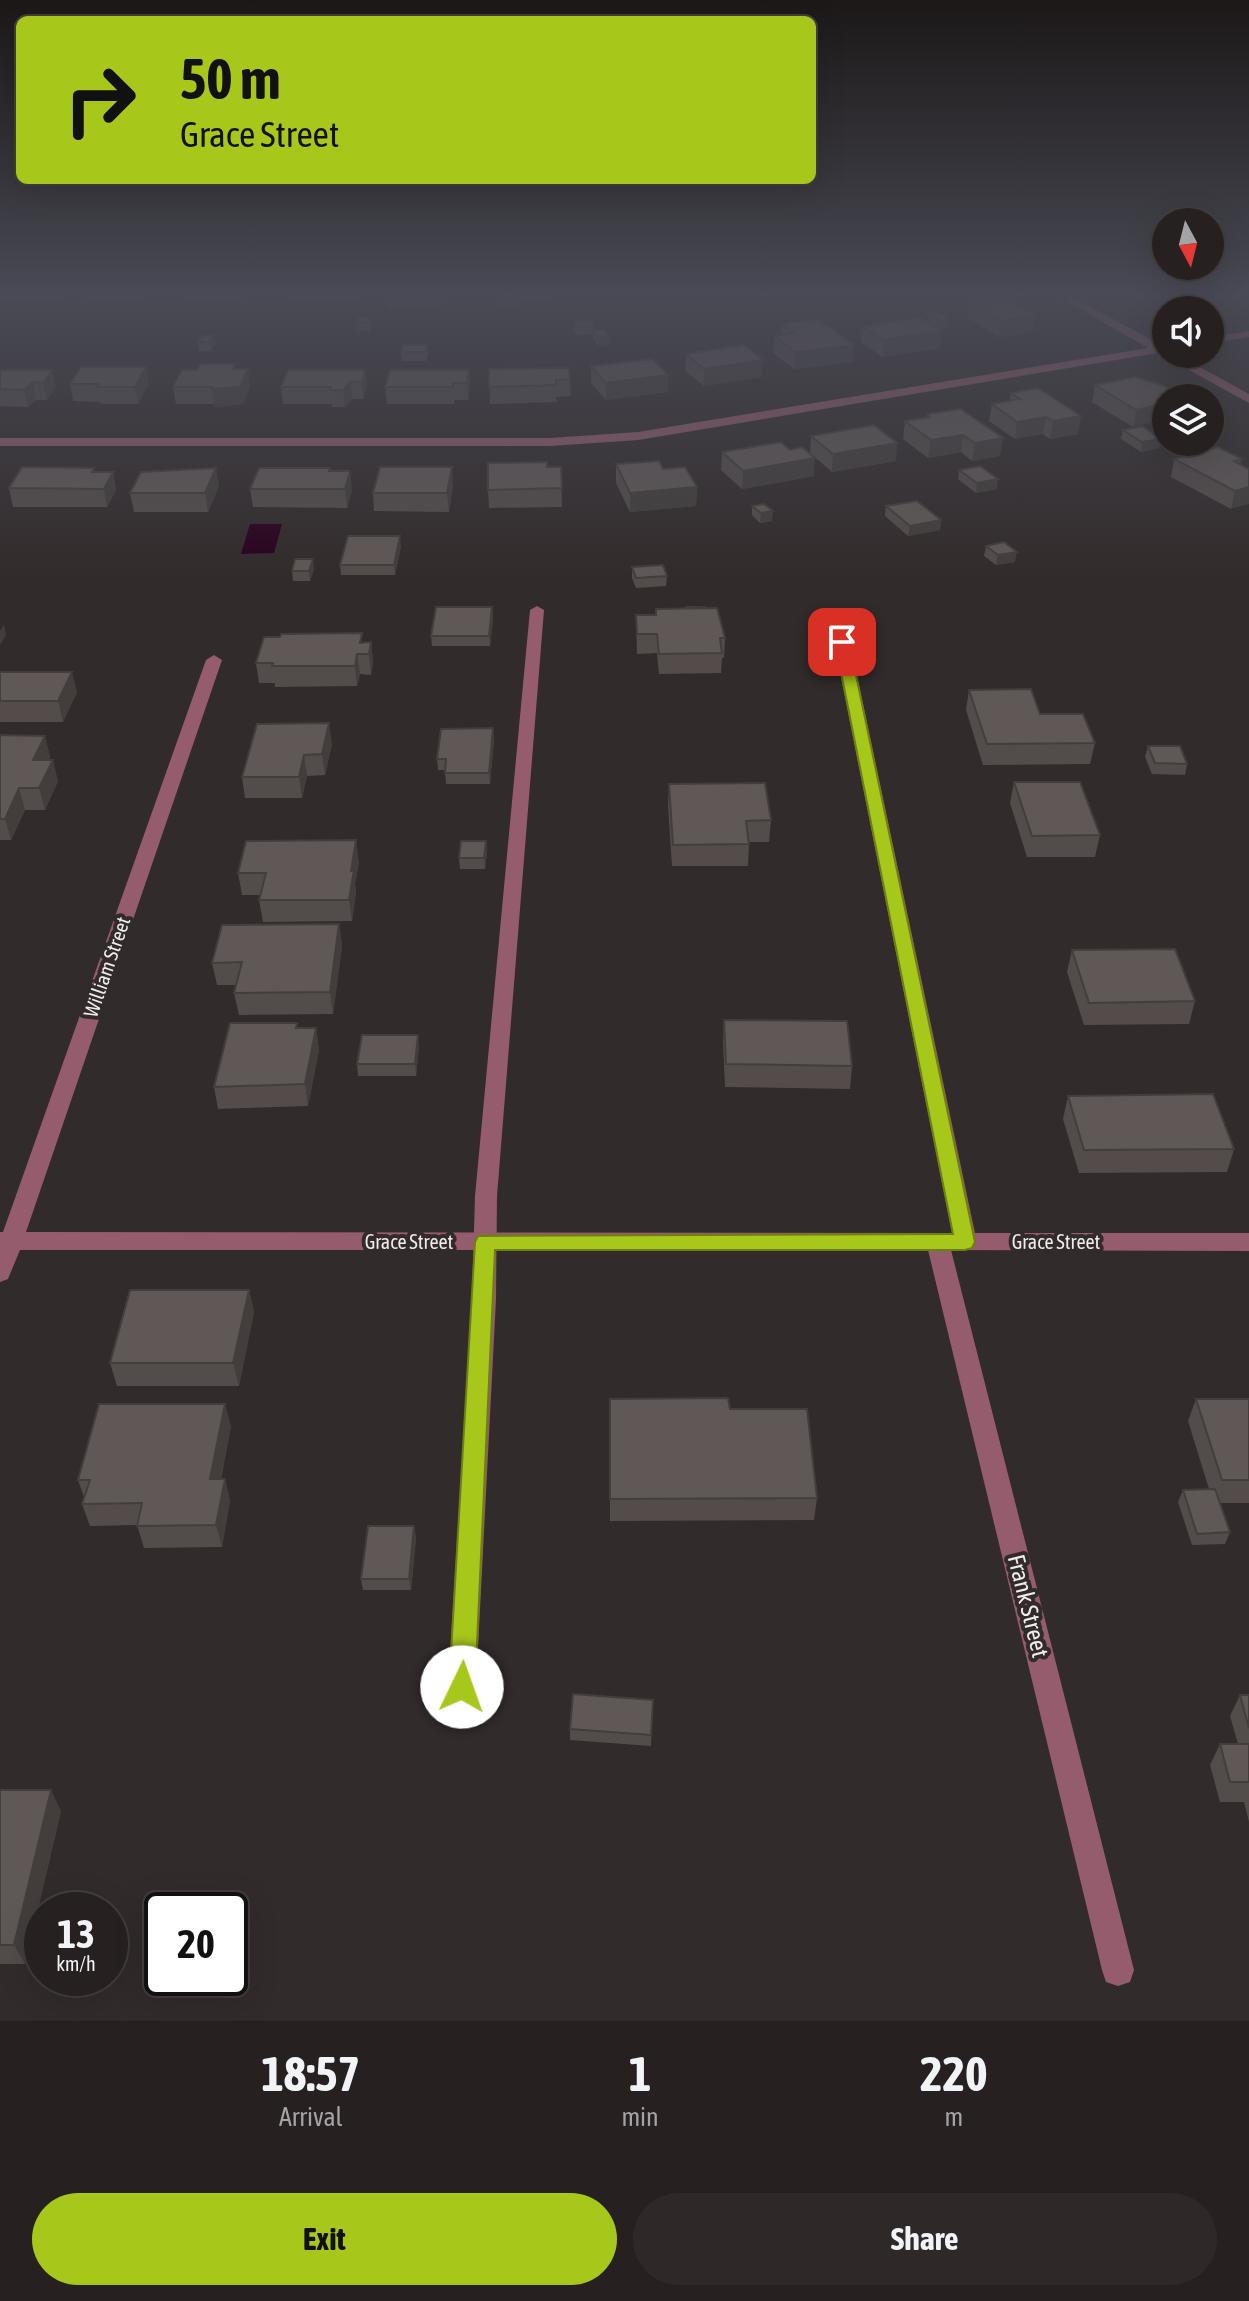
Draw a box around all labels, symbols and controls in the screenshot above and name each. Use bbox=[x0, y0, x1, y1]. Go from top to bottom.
text: 50 m bbox=[180, 47, 281, 111]
icon: right bbox=[48, 48, 152, 152]
text: Grace Street bbox=[180, 113, 339, 155]
north arrow bbox=[1152, 208, 1224, 280]
map controls bbox=[1152, 208, 1224, 456]
button: sound bbox=[1152, 296, 1224, 368]
button: layers bbox=[1152, 384, 1224, 456]
pin bbox=[808, 608, 876, 676]
icon: arrive bbox=[820, 620, 864, 664]
street label: William Street bbox=[79, 913, 135, 1020]
street label: Grace Street bbox=[365, 1230, 453, 1253]
street label: Grace Street bbox=[1012, 1230, 1100, 1253]
street label: Frank Street bbox=[1003, 1552, 1054, 1660]
position arrow bbox=[420, 1645, 504, 1729]
speed limit sign: 20 bbox=[144, 1892, 248, 1996]
text: 13 bbox=[57, 1911, 95, 1956]
text: km/h bbox=[56, 1952, 96, 1975]
text: 18:57 bbox=[261, 2046, 360, 2101]
text: 1 bbox=[629, 2046, 651, 2101]
text: 220 bbox=[920, 2046, 988, 2101]
text: Arrival bbox=[279, 2102, 342, 2132]
text: min bbox=[621, 2102, 659, 2132]
text: m bbox=[944, 2102, 963, 2132]
button: Exit bbox=[32, 2193, 617, 2285]
button: Share bbox=[633, 2193, 1217, 2285]

